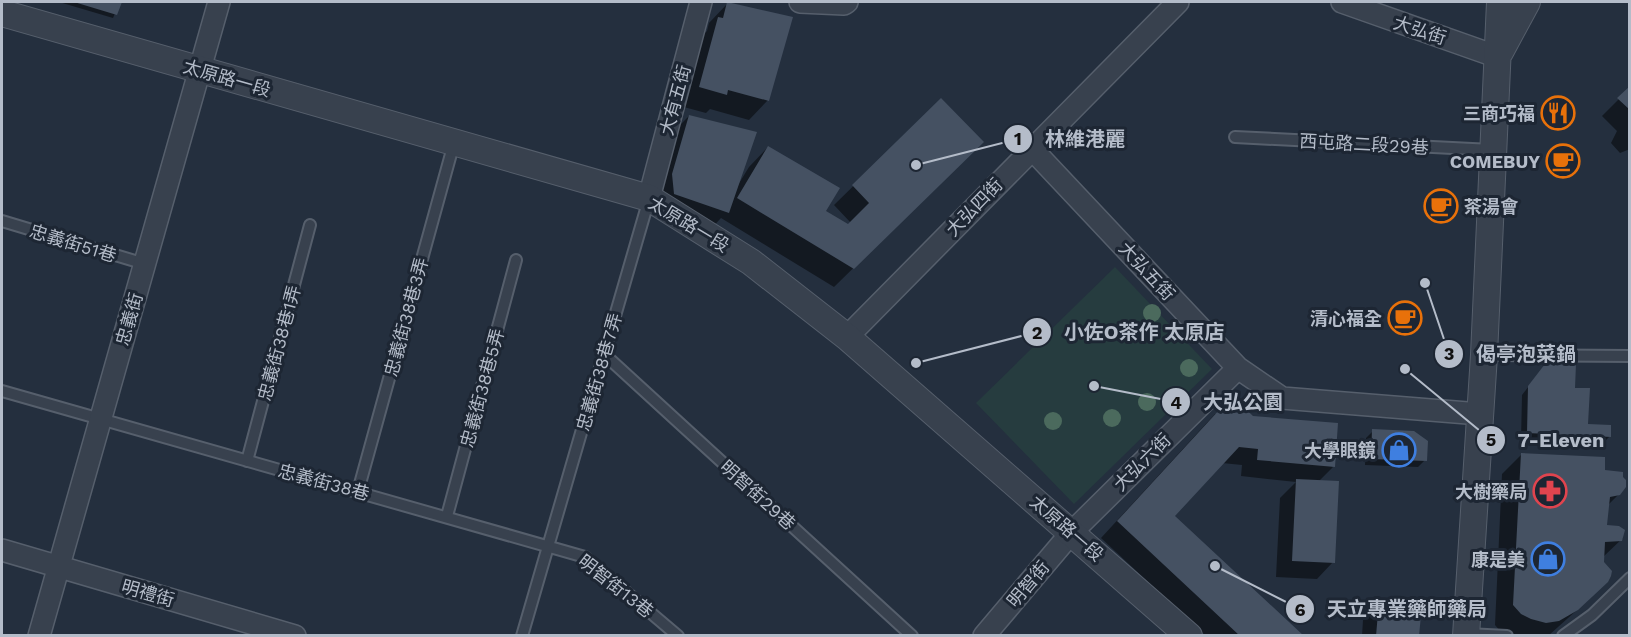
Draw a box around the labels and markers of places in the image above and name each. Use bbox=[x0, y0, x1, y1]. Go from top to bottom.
restaurant icon: 三商巧福 bbox=[1540, 95, 1576, 131]
place label: 三商巧福 bbox=[1463, 103, 1535, 124]
callout: 林維港麗 bbox=[1003, 120, 1137, 158]
cafe icon: COMEBUY bbox=[1545, 143, 1581, 179]
place label: COMEBUY bbox=[1450, 151, 1540, 172]
cafe icon: 茶湯會 bbox=[1423, 188, 1459, 224]
place label: 茶湯會 bbox=[1464, 196, 1519, 217]
cafe icon: 清心福全 bbox=[1387, 300, 1423, 336]
place label: 清心福全 bbox=[1310, 308, 1382, 329]
callout: 小佐O茶作 太原店 bbox=[1022, 313, 1236, 351]
callout: 偈亭泡菜鍋 bbox=[1434, 335, 1588, 373]
callout: 大弘公園 bbox=[1161, 383, 1295, 421]
callout: 7-Eleven bbox=[1476, 421, 1617, 459]
shop icon: 大學眼鏡 bbox=[1381, 432, 1417, 468]
place label: 大學眼鏡 bbox=[1304, 440, 1376, 461]
pharmacy icon: 大樹藥局 bbox=[1532, 473, 1568, 509]
place label: 大樹藥局 bbox=[1455, 481, 1527, 502]
shop icon: 康是美 bbox=[1530, 541, 1566, 577]
place label: 康是美 bbox=[1471, 549, 1525, 570]
callout: 天立專業藥師藥局 bbox=[1285, 590, 1499, 628]

